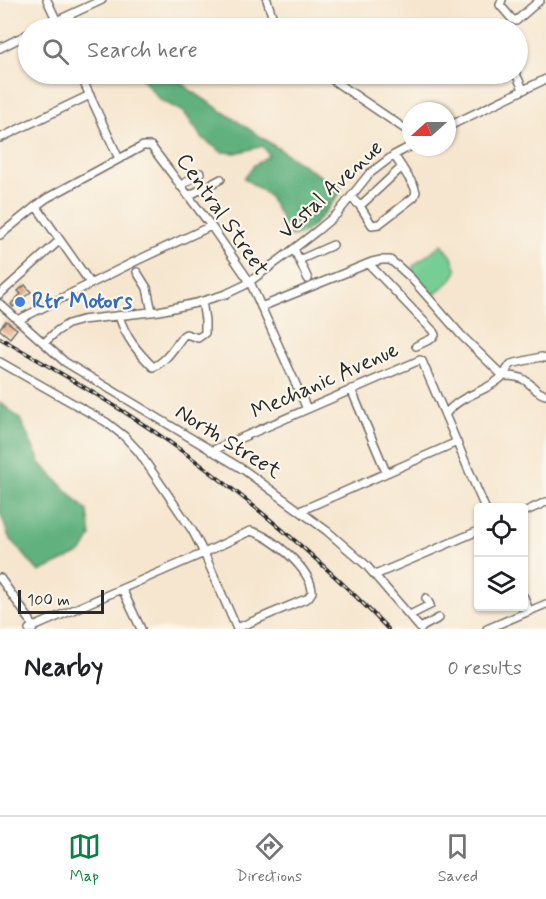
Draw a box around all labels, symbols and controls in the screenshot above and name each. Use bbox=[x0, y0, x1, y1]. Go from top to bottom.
search box bbox=[18, 18, 528, 84]
icon: search bbox=[39, 35, 72, 68]
text: Search here bbox=[87, 37, 198, 65]
north arrow bbox=[402, 102, 456, 156]
street label: Vestal Avenue bbox=[273, 134, 389, 246]
street label: Central Street bbox=[169, 148, 275, 282]
place label: Rtr Motors bbox=[32, 288, 133, 316]
marker: Rtr Motors bbox=[13, 295, 27, 309]
street label: Mechanic Avenue bbox=[247, 336, 403, 426]
street label: North Street bbox=[170, 398, 286, 486]
map controls bbox=[474, 503, 528, 611]
button: locate bbox=[474, 503, 528, 557]
button: layers bbox=[474, 557, 528, 611]
scale bar bbox=[18, 587, 104, 614]
text: 100 m bbox=[27, 590, 70, 611]
text: Nearby bbox=[24, 651, 103, 685]
text: 0 results bbox=[448, 655, 522, 682]
tab: Map bbox=[68, 830, 101, 887]
tab: Directions bbox=[236, 830, 302, 887]
tab: Saved bbox=[438, 830, 478, 887]

